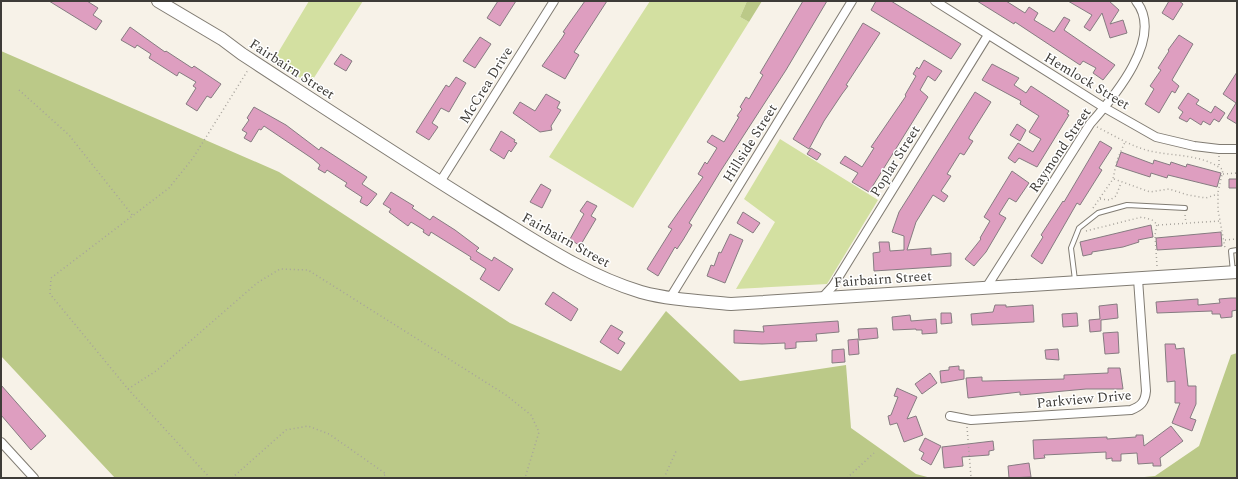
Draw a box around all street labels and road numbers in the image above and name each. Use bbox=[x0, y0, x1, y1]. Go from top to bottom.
street label: Fairbairn Street bbox=[245, 33, 339, 105]
street label: McCrea Drive bbox=[454, 42, 518, 128]
street label: Hemlock Street bbox=[1040, 47, 1134, 115]
street label: Hillside Street bbox=[717, 100, 783, 186]
street label: Raymond Street bbox=[1024, 103, 1096, 197]
street label: Poplar Street bbox=[865, 121, 925, 201]
street label: Fairbairn Street bbox=[518, 207, 614, 273]
street label: Fairbairn Street bbox=[833, 265, 933, 293]
street label: Parkview Drive bbox=[1036, 384, 1132, 414]

